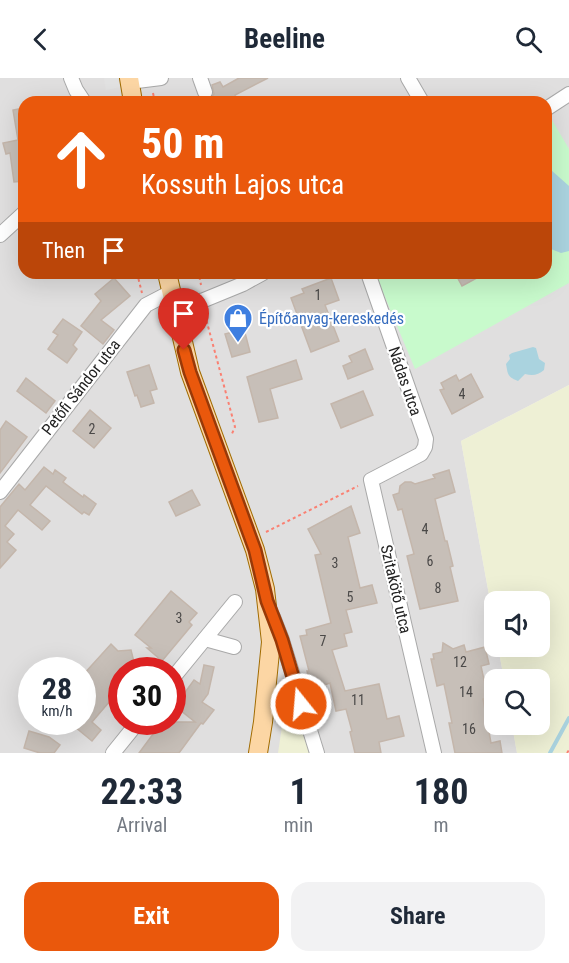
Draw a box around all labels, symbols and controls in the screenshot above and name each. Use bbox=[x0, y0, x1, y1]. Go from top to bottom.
icon: back bbox=[24, 23, 57, 56]
text: Beeline bbox=[244, 23, 325, 55]
icon: search bbox=[512, 23, 545, 56]
text: 50 m bbox=[141, 119, 224, 168]
icon: ahead bbox=[42, 120, 120, 198]
text: Kossuth Lajos utca bbox=[141, 169, 344, 201]
icon: arrive bbox=[97, 234, 130, 267]
text: Then bbox=[42, 238, 85, 263]
house number: 1 bbox=[315, 287, 321, 303]
pin bbox=[158, 288, 209, 350]
icon: arrive bbox=[167, 297, 200, 330]
shop icon: Építőanyag-kereskedés bbox=[222, 302, 254, 344]
place label: Építőanyag-kereskedés bbox=[259, 309, 404, 328]
street label: Petőfi Sándor utca bbox=[38, 335, 124, 439]
street label: Nádas utca bbox=[384, 344, 426, 418]
house number: 4 bbox=[459, 386, 466, 402]
house number: 2 bbox=[89, 421, 96, 437]
house number: 4 bbox=[422, 521, 429, 537]
street label: Szitakötő utca bbox=[377, 543, 415, 635]
house number: 6 bbox=[427, 553, 434, 569]
house number: 3 bbox=[332, 555, 338, 571]
house number: 8 bbox=[435, 580, 442, 596]
house number: 5 bbox=[347, 589, 354, 605]
map controls bbox=[484, 591, 550, 735]
button: sound bbox=[484, 591, 550, 657]
house number: 3 bbox=[176, 610, 182, 626]
house number: 7 bbox=[320, 633, 327, 649]
house number: 12 bbox=[453, 654, 467, 670]
speed limit sign: 30 bbox=[108, 657, 186, 735]
button: search bbox=[484, 669, 550, 735]
text: 28 bbox=[42, 671, 72, 706]
position arrow bbox=[269, 672, 333, 736]
house number: 14 bbox=[459, 684, 473, 700]
house number: 11 bbox=[351, 692, 365, 708]
text: km/h bbox=[42, 702, 72, 720]
house number: 16 bbox=[462, 721, 476, 737]
text: 22:33 bbox=[101, 771, 183, 813]
text: 1 bbox=[289, 771, 308, 813]
text: 180 bbox=[414, 771, 468, 813]
text: Arrival bbox=[116, 813, 167, 837]
text: min bbox=[284, 813, 313, 837]
text: m bbox=[434, 813, 449, 837]
button: Exit bbox=[24, 882, 279, 951]
button: Share bbox=[291, 882, 545, 951]

